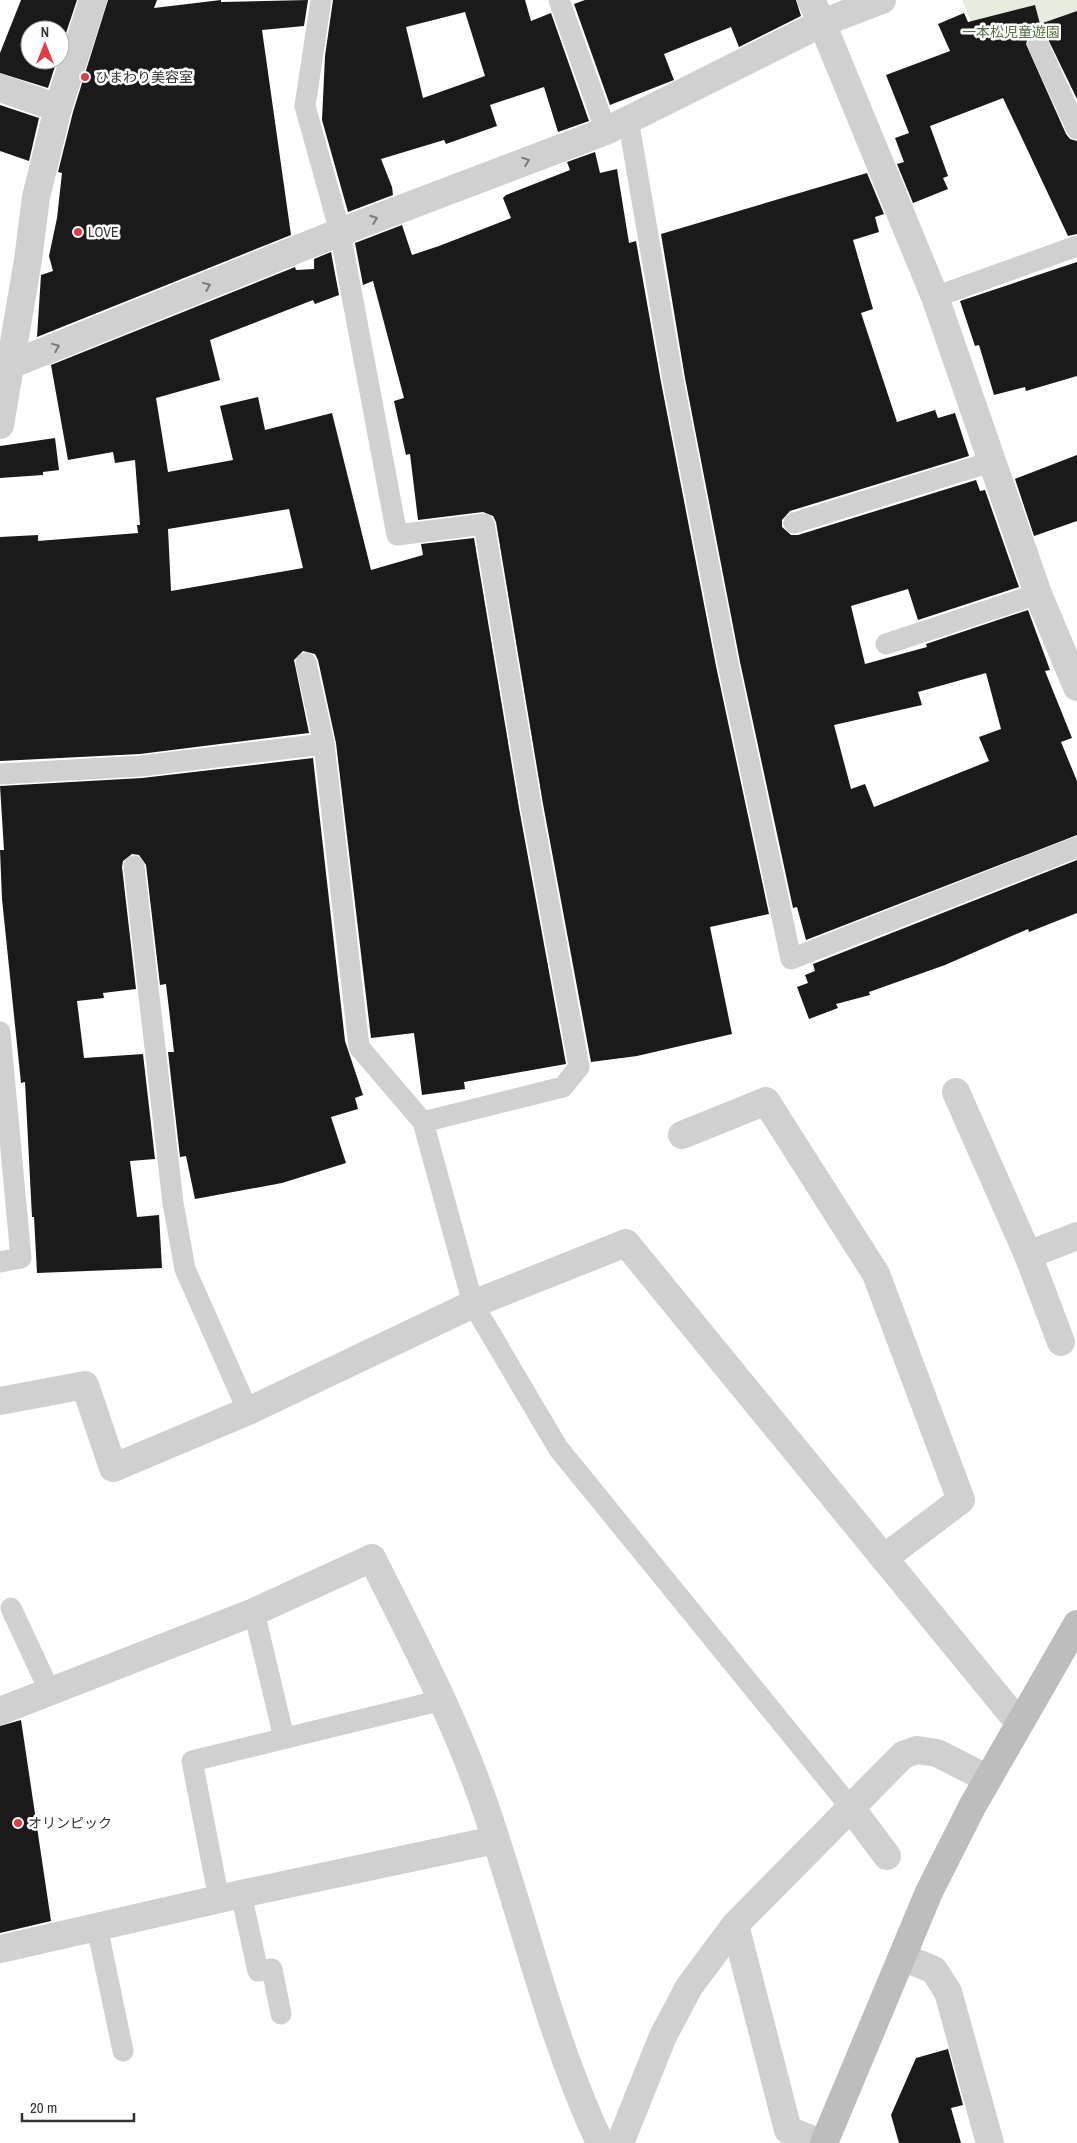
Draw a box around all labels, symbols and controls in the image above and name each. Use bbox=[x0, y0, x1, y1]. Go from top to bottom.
north arrow bbox=[20, 20, 70, 70]
text: N bbox=[41, 23, 49, 41]
park label: 一本松児童遊園 bbox=[962, 23, 1060, 41]
place label: ひまわり美容室 bbox=[95, 68, 193, 86]
marker: ひまわり美容室 bbox=[79, 71, 91, 83]
one-way arrow bbox=[521, 157, 530, 168]
one-way arrow bbox=[369, 215, 378, 225]
place label: LOVE bbox=[88, 223, 119, 241]
marker: LOVE bbox=[72, 226, 84, 238]
one-way arrow bbox=[202, 281, 211, 292]
one-way arrow bbox=[51, 342, 60, 353]
place label: オリンピック bbox=[28, 1814, 112, 1832]
marker: オリンピック bbox=[12, 1817, 24, 1829]
scale bar bbox=[22, 2090, 135, 2122]
text: 20 m bbox=[30, 2097, 57, 2118]

